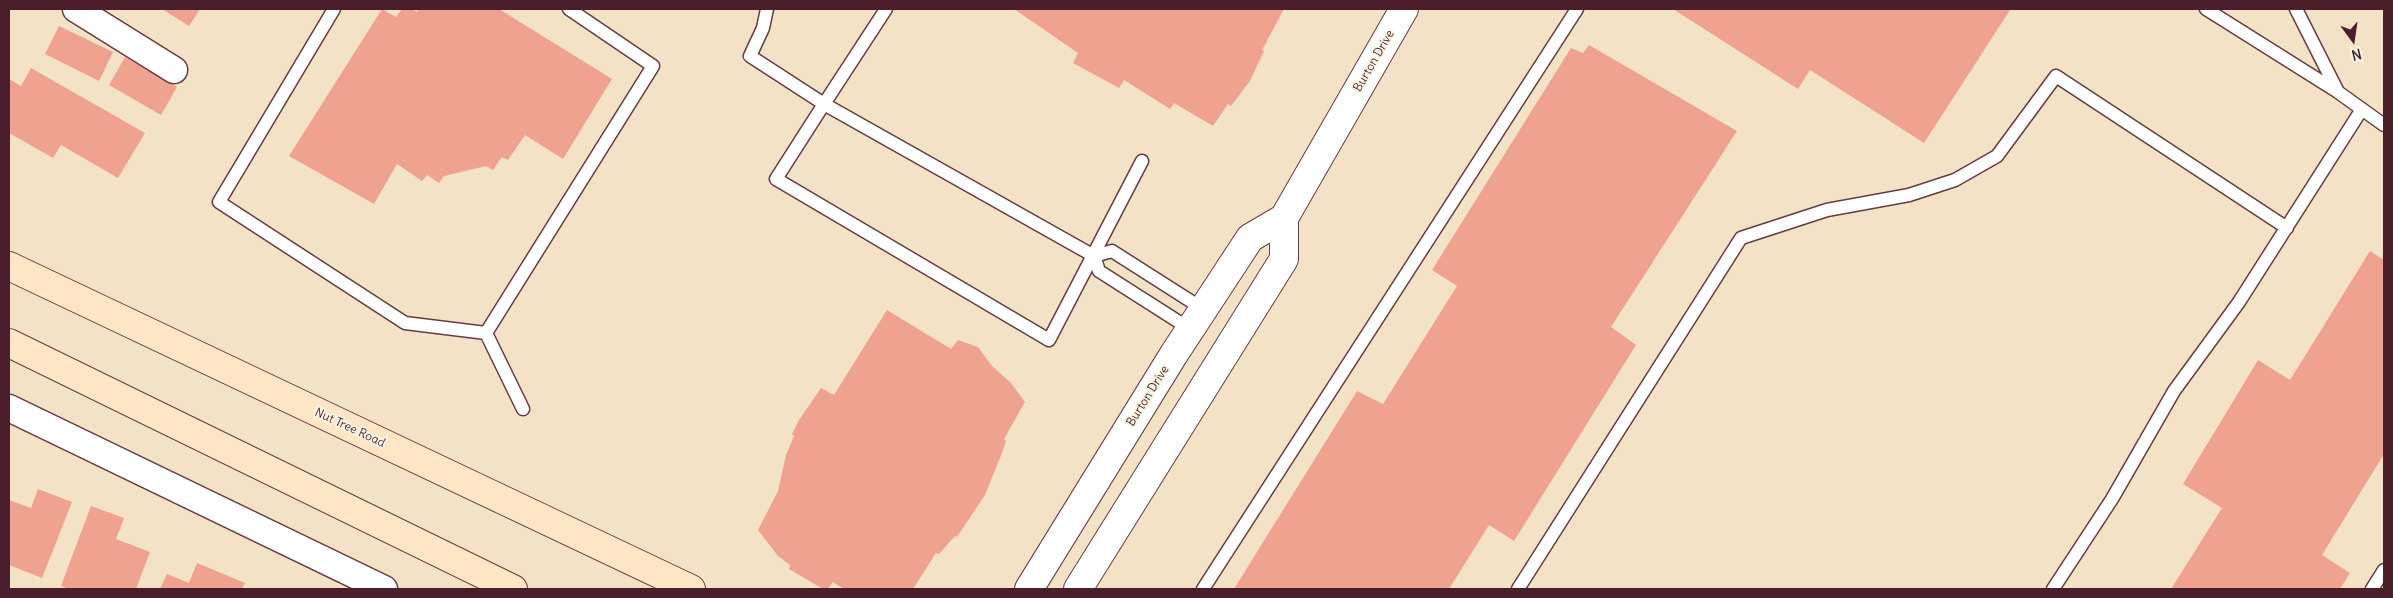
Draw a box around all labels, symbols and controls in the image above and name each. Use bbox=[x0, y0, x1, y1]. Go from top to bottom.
north arrow bbox=[2328, 15, 2378, 65]
street label: Burton Drive bbox=[1351, 28, 1397, 94]
text: N bbox=[2350, 45, 2364, 64]
street label: Burton Drive bbox=[1124, 363, 1172, 429]
street label: Nut Tree Road bbox=[312, 405, 388, 451]

